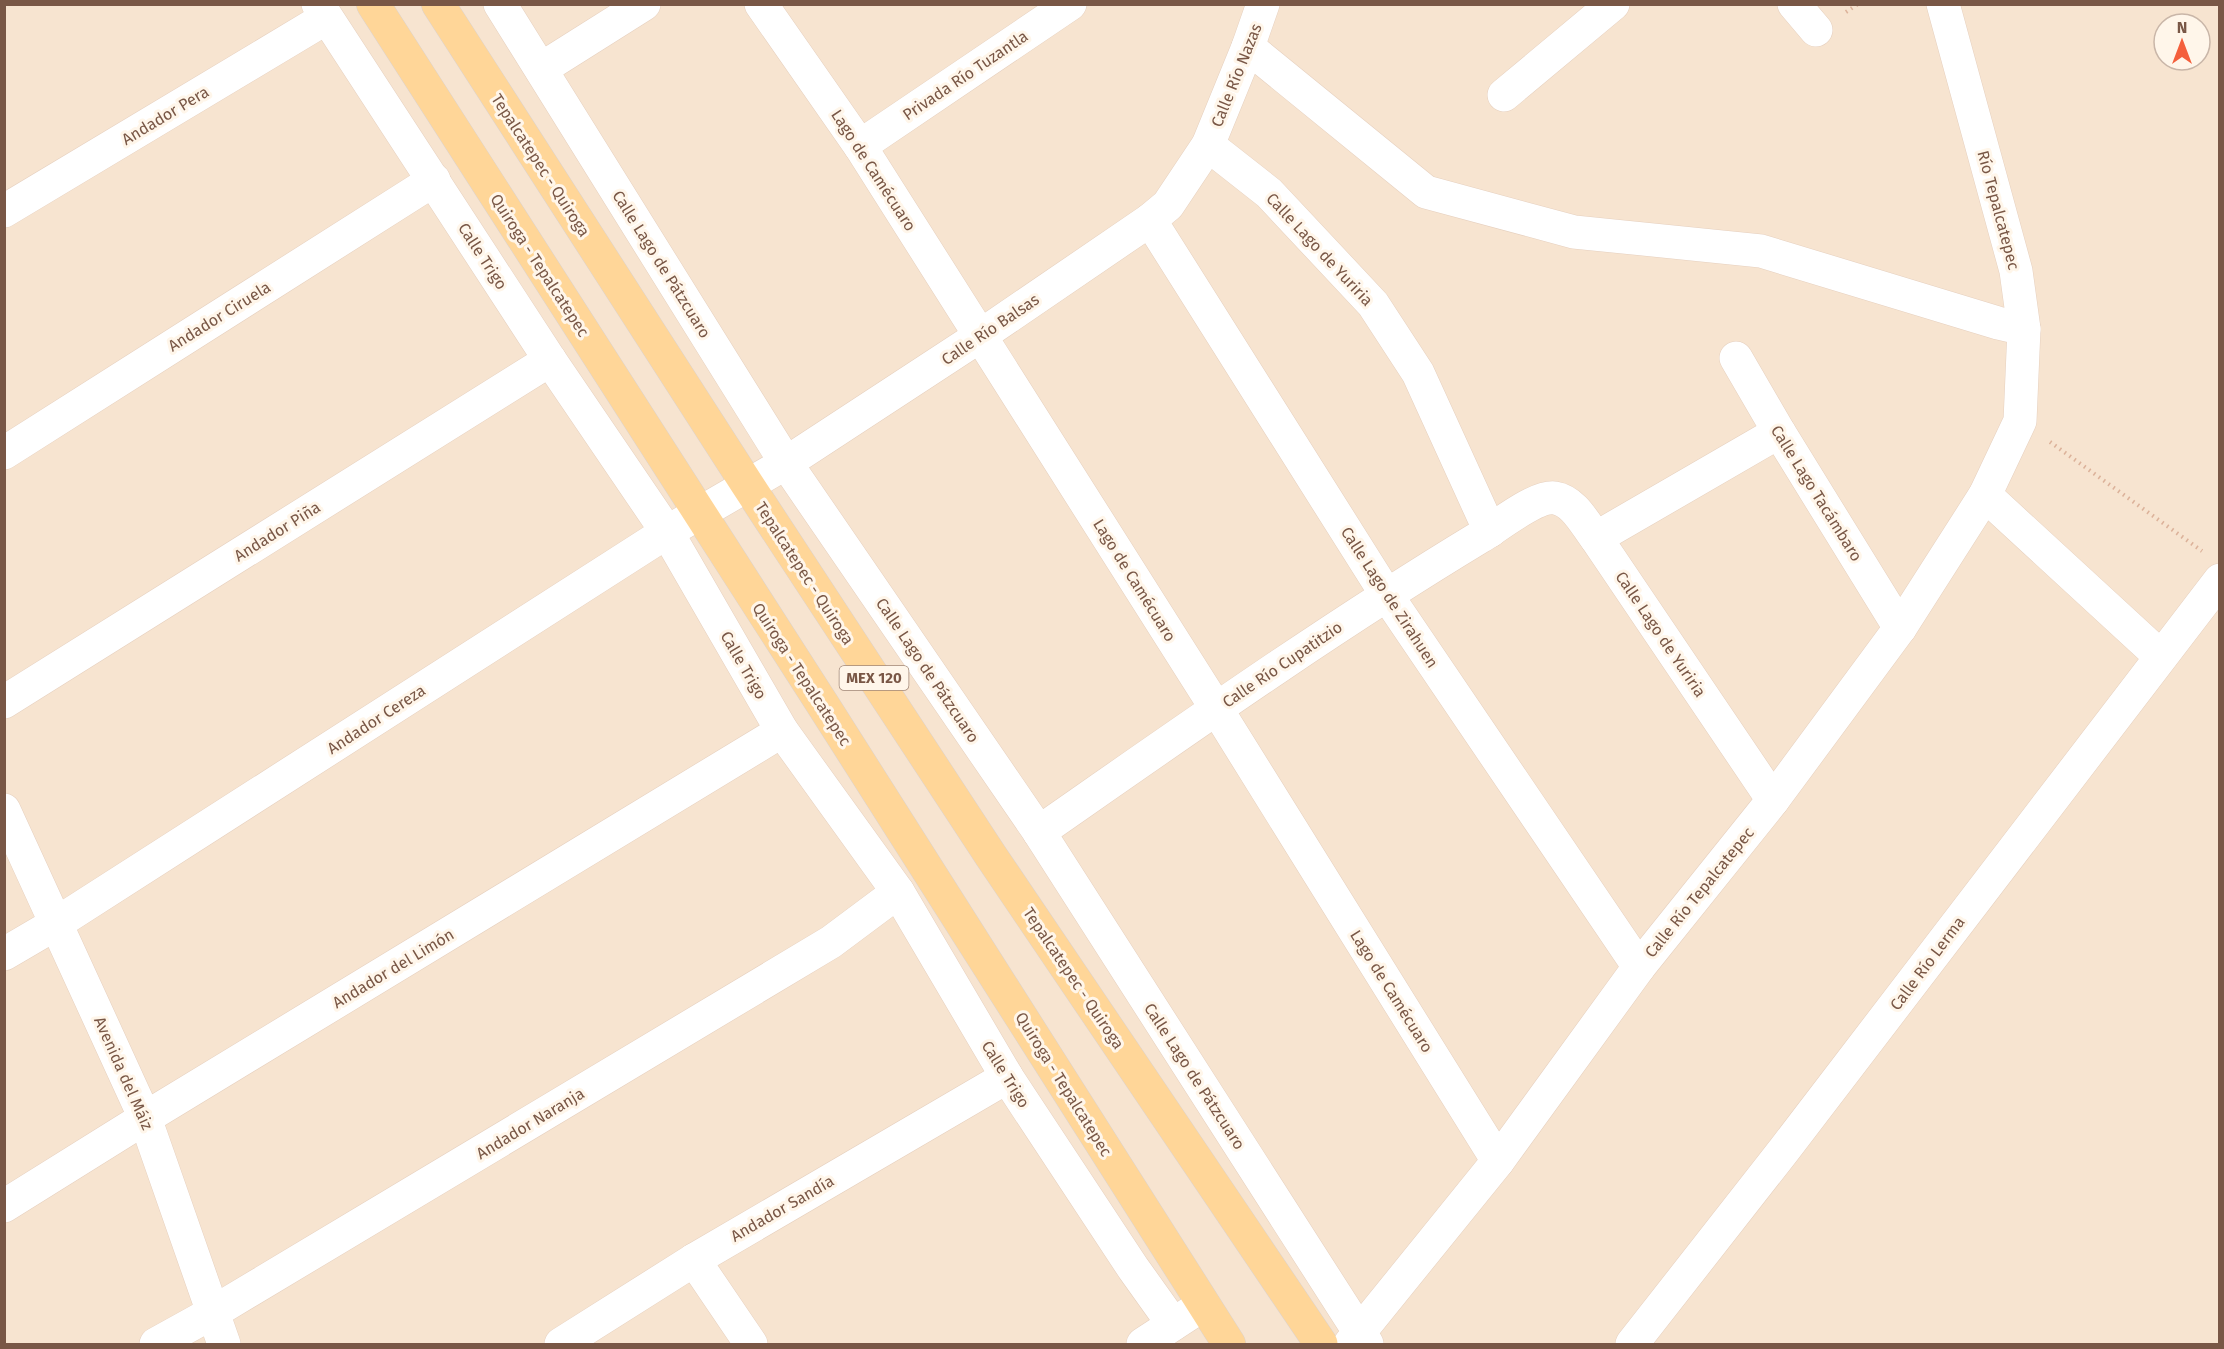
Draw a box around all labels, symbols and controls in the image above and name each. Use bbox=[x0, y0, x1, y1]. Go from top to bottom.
north arrow bbox=[2152, 12, 2212, 72]
text: N bbox=[2177, 18, 2187, 37]
street label: Calle Río Nazas bbox=[1207, 21, 1266, 130]
street label: Privada Río Tuzantla bbox=[899, 26, 1032, 124]
street label: Andador Pera bbox=[118, 82, 212, 149]
street label: Tepalcatepec - Quiroga bbox=[487, 90, 594, 240]
street label: Lago de Camécuaro bbox=[827, 106, 920, 235]
street label: Río Tepalcatepec bbox=[1973, 148, 2024, 272]
street label: Calle Lago de Pátzcuaro bbox=[608, 187, 715, 342]
street label: Calle Lago de Yuriria bbox=[1262, 189, 1377, 310]
street label: Quiroga - Tepalcatepec bbox=[486, 190, 593, 341]
street label: Calle Trigo bbox=[454, 219, 511, 293]
street label: Andador Ciruela bbox=[165, 277, 274, 356]
street label: Calle Río Balsas bbox=[938, 290, 1043, 369]
street label: Calle Lago Tacámbaro bbox=[1767, 422, 1866, 565]
street label: Andador Piña bbox=[231, 497, 324, 565]
street label: Tepalcatepec - Quiroga bbox=[751, 498, 858, 648]
street label: Lago de Camécuaro bbox=[1089, 515, 1180, 645]
street label: Calle Lago de Zirahuen bbox=[1337, 523, 1442, 671]
street label: Calle Lago de Yuriria bbox=[1611, 568, 1710, 701]
street label: Calle Lago de Pátzcuaro bbox=[872, 594, 983, 746]
street label: Quiroga - Tepalcatepec bbox=[748, 599, 855, 750]
street label: Calle Río Cupatitzio bbox=[1219, 617, 1346, 712]
street label: Calle Trigo bbox=[716, 628, 771, 703]
road number: MEX 120 bbox=[840, 666, 908, 690]
street label: Andador Cereza bbox=[324, 681, 429, 758]
street label: Calle Río Tepalcatepec bbox=[1641, 823, 1758, 961]
street label: Tepalcatepec - Quiroga bbox=[1019, 904, 1128, 1053]
street label: Calle Río Lerma bbox=[1886, 913, 1969, 1014]
street label: Andador del Limón bbox=[329, 925, 457, 1012]
street label: Lago de Camécuaro bbox=[1346, 926, 1437, 1056]
street label: Calle Lago de Pátzcuaro bbox=[1140, 1000, 1249, 1153]
street label: Quiroga - Tepalcatepec bbox=[1011, 1009, 1116, 1160]
street label: Avenida del Máiz bbox=[90, 1014, 157, 1133]
street label: Calle Trigo bbox=[978, 1037, 1034, 1111]
street label: Andador Naranja bbox=[473, 1084, 588, 1163]
street label: Andador Sandía bbox=[727, 1171, 837, 1246]

